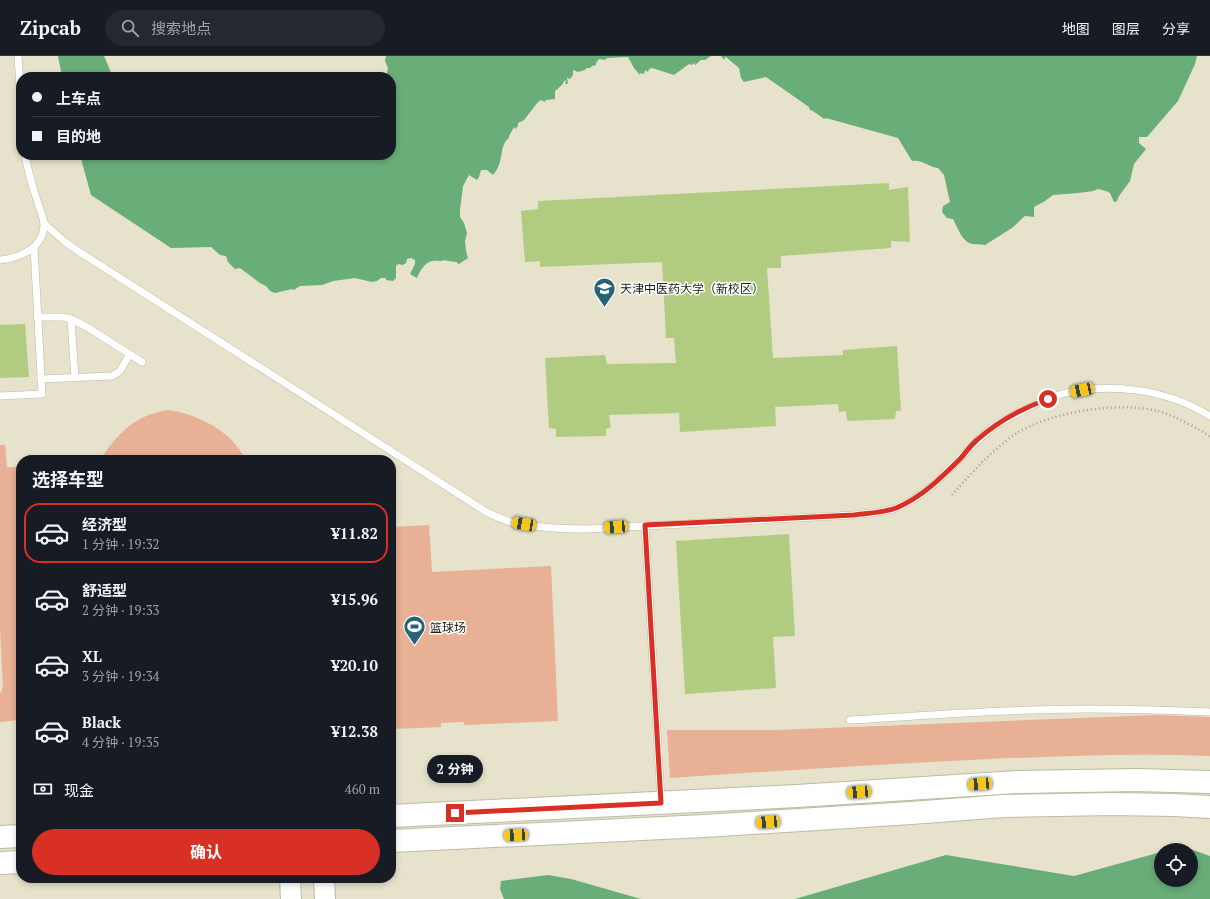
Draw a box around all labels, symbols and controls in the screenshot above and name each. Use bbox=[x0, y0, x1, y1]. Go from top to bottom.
search box bbox=[105, 10, 385, 46]
text: Zipcab bbox=[20, 15, 81, 40]
icon: search bbox=[119, 17, 141, 39]
text: 搜索地点 bbox=[151, 18, 211, 38]
text: 地图 bbox=[1062, 19, 1090, 38]
text: 图层 bbox=[1112, 19, 1140, 38]
text: 分享 bbox=[1162, 19, 1190, 38]
text: 上车点 bbox=[56, 88, 101, 108]
text: 目的地 bbox=[56, 126, 101, 146]
school or university icon: 天津中医药大学（新校区） bbox=[592, 275, 618, 308]
place label: 天津中医药大学（新校区） bbox=[620, 281, 764, 296]
car bbox=[1069, 382, 1095, 398]
route start bbox=[1039, 390, 1057, 408]
text: 选择车型 bbox=[32, 467, 104, 491]
text: 经济型 bbox=[82, 514, 127, 534]
icon: car bbox=[34, 515, 70, 551]
car bbox=[511, 516, 537, 532]
car bbox=[604, 520, 628, 534]
text: ¥11.82 bbox=[331, 523, 378, 543]
text: 1 分钟 · 19:32 bbox=[82, 535, 160, 553]
text: 舒适型 bbox=[82, 580, 127, 600]
icon: car bbox=[34, 581, 70, 617]
text: ¥15.96 bbox=[331, 589, 378, 609]
text: 2 分钟 · 19:33 bbox=[82, 601, 160, 619]
sports icon: 篮球场 bbox=[401, 614, 427, 647]
place label: 篮球场 bbox=[430, 620, 466, 635]
text: XL bbox=[82, 646, 102, 666]
icon: car bbox=[34, 647, 70, 683]
text: ¥20.10 bbox=[331, 655, 378, 675]
text: 3 分钟 · 19:34 bbox=[82, 667, 160, 685]
text: Black bbox=[82, 712, 121, 732]
icon: car bbox=[34, 713, 70, 749]
text: ¥12.38 bbox=[331, 721, 378, 741]
text: 4 分钟 · 19:35 bbox=[82, 733, 160, 751]
callout: 2 分钟 bbox=[427, 755, 483, 783]
text: 2 分钟 bbox=[437, 760, 473, 778]
car bbox=[968, 777, 992, 791]
icon: cash bbox=[32, 778, 54, 800]
text: 现金 bbox=[64, 780, 94, 800]
text: 460 m bbox=[345, 780, 380, 798]
car bbox=[847, 785, 871, 799]
route end bbox=[446, 804, 464, 822]
car bbox=[756, 815, 780, 829]
car bbox=[504, 828, 528, 842]
button: 确认 bbox=[32, 829, 380, 875]
map controls bbox=[1154, 843, 1198, 887]
button: locate bbox=[1154, 843, 1198, 887]

